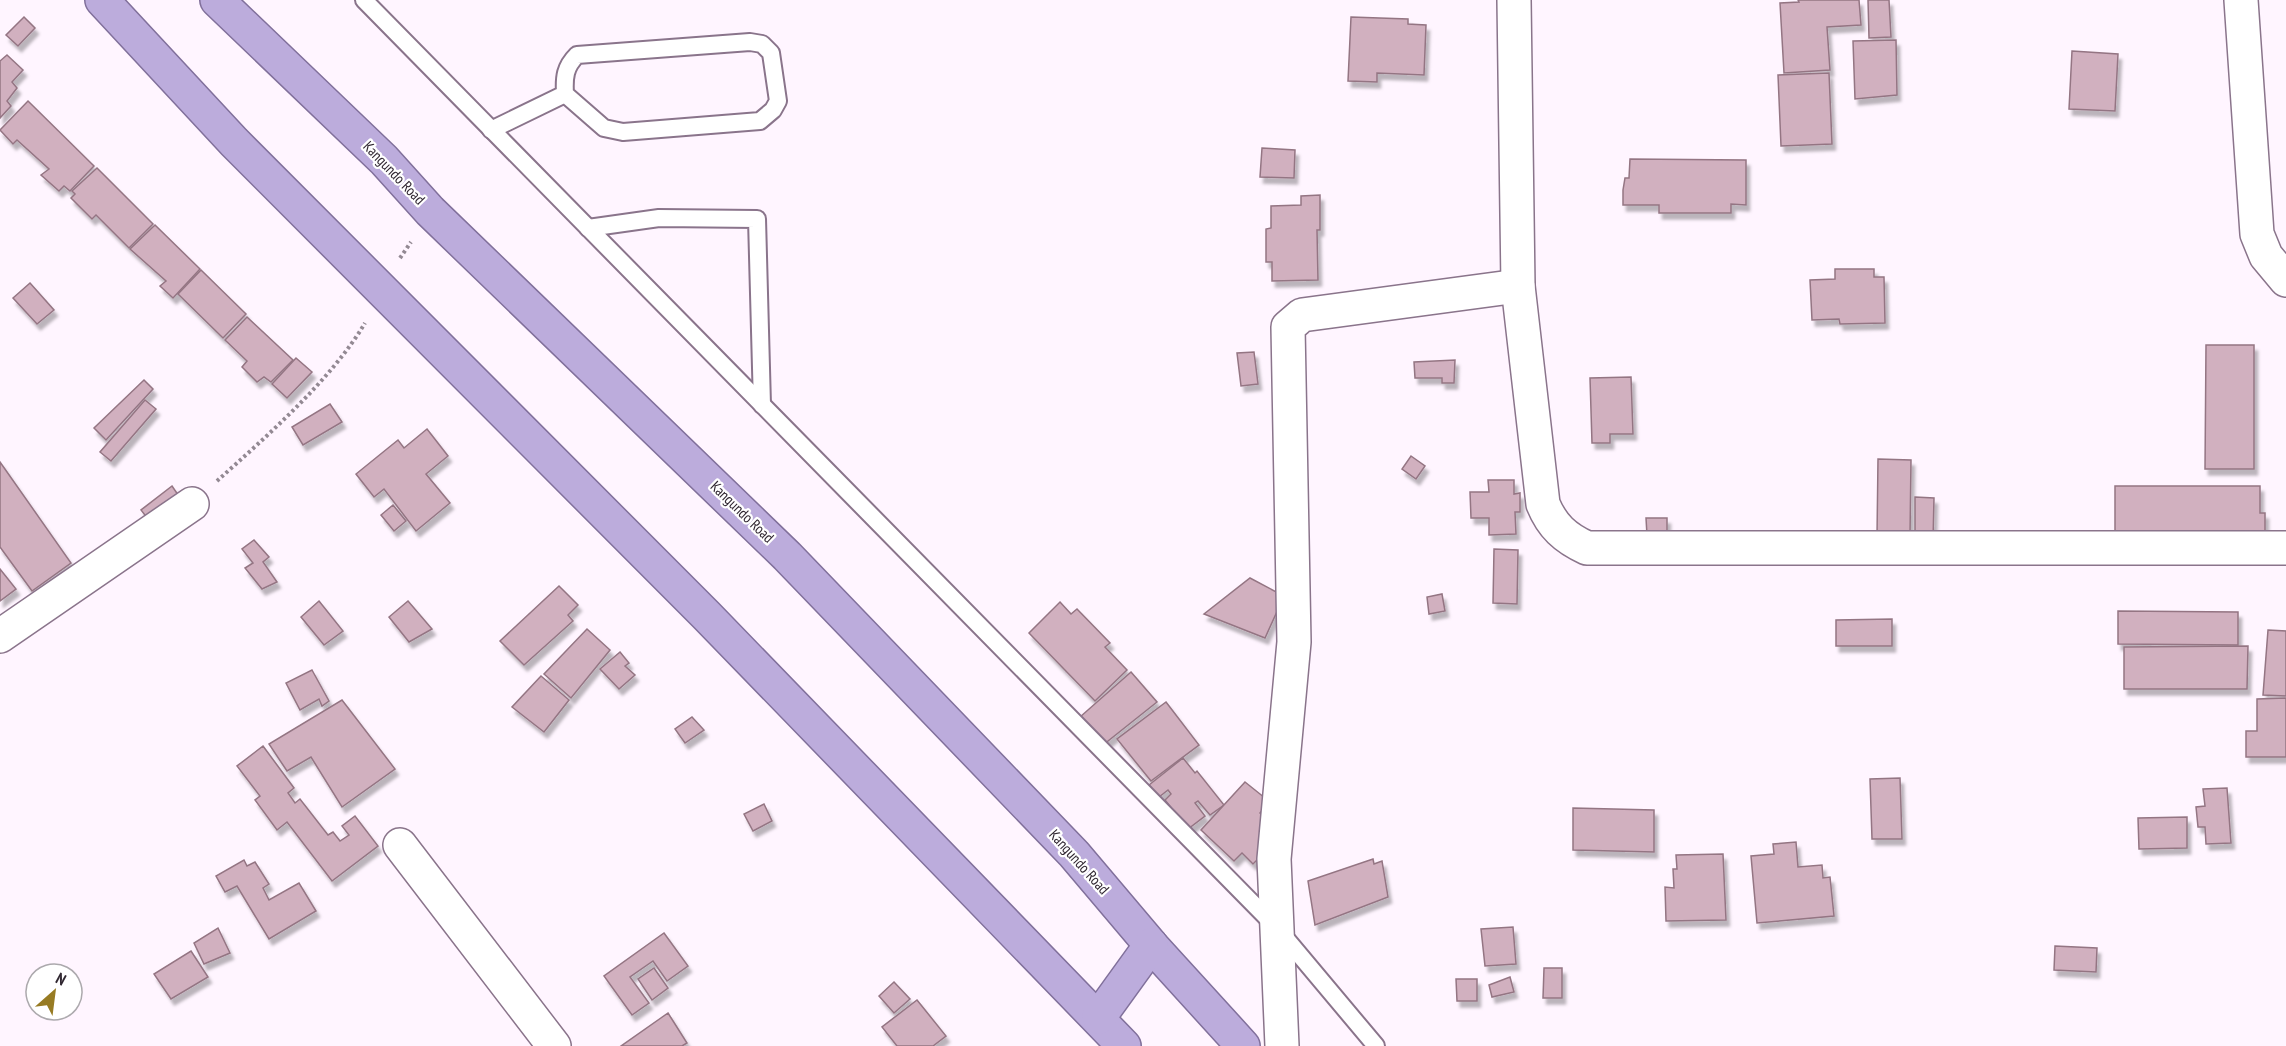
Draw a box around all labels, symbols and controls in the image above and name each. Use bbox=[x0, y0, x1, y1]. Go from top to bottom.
street label: Kangundo Road bbox=[359, 137, 429, 208]
street label: Kangundo Road bbox=[707, 477, 778, 547]
street label: Kangundo Road bbox=[1045, 825, 1114, 898]
north arrow bbox=[24, 962, 84, 1022]
text: N bbox=[53, 968, 70, 990]

